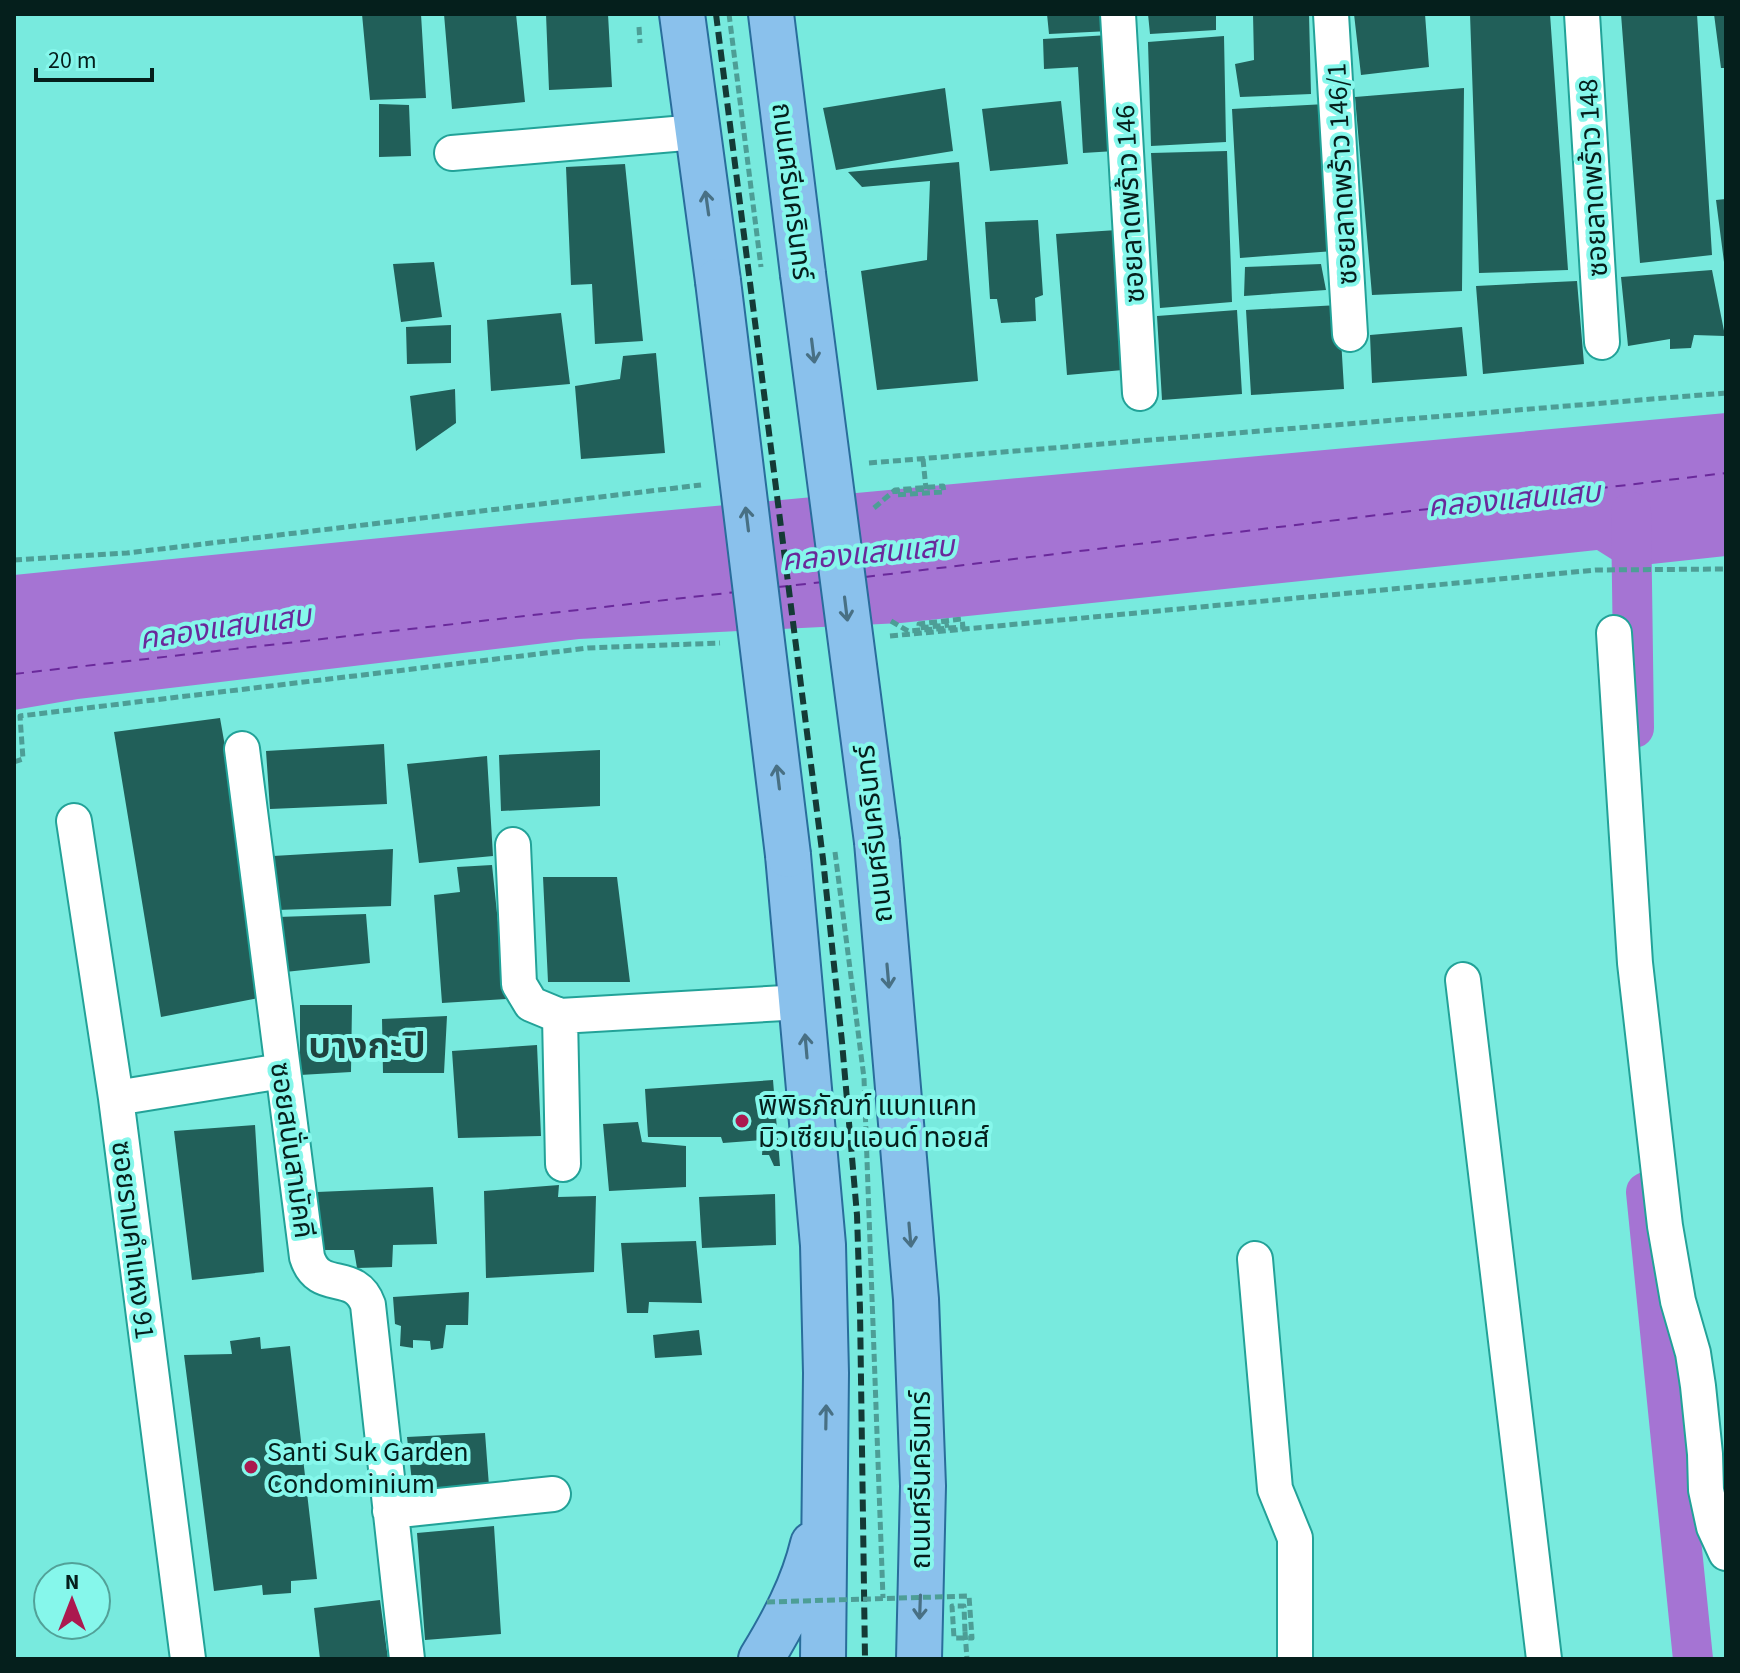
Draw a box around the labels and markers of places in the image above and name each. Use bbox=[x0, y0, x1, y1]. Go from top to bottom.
place label: พิพิธภัณฑ์ แบทแคท มิวเซียม แอนด์ ทอยส์ bbox=[758, 1086, 990, 1158]
marker: พิพิธภัณฑ์ แบทแคท มิวเซียม แอนด์ ทอยส์ bbox=[733, 1112, 751, 1130]
place label: Santi Suk Garden Condominium bbox=[267, 1432, 469, 1504]
marker: Santi Suk Garden Condominium bbox=[242, 1458, 260, 1476]

